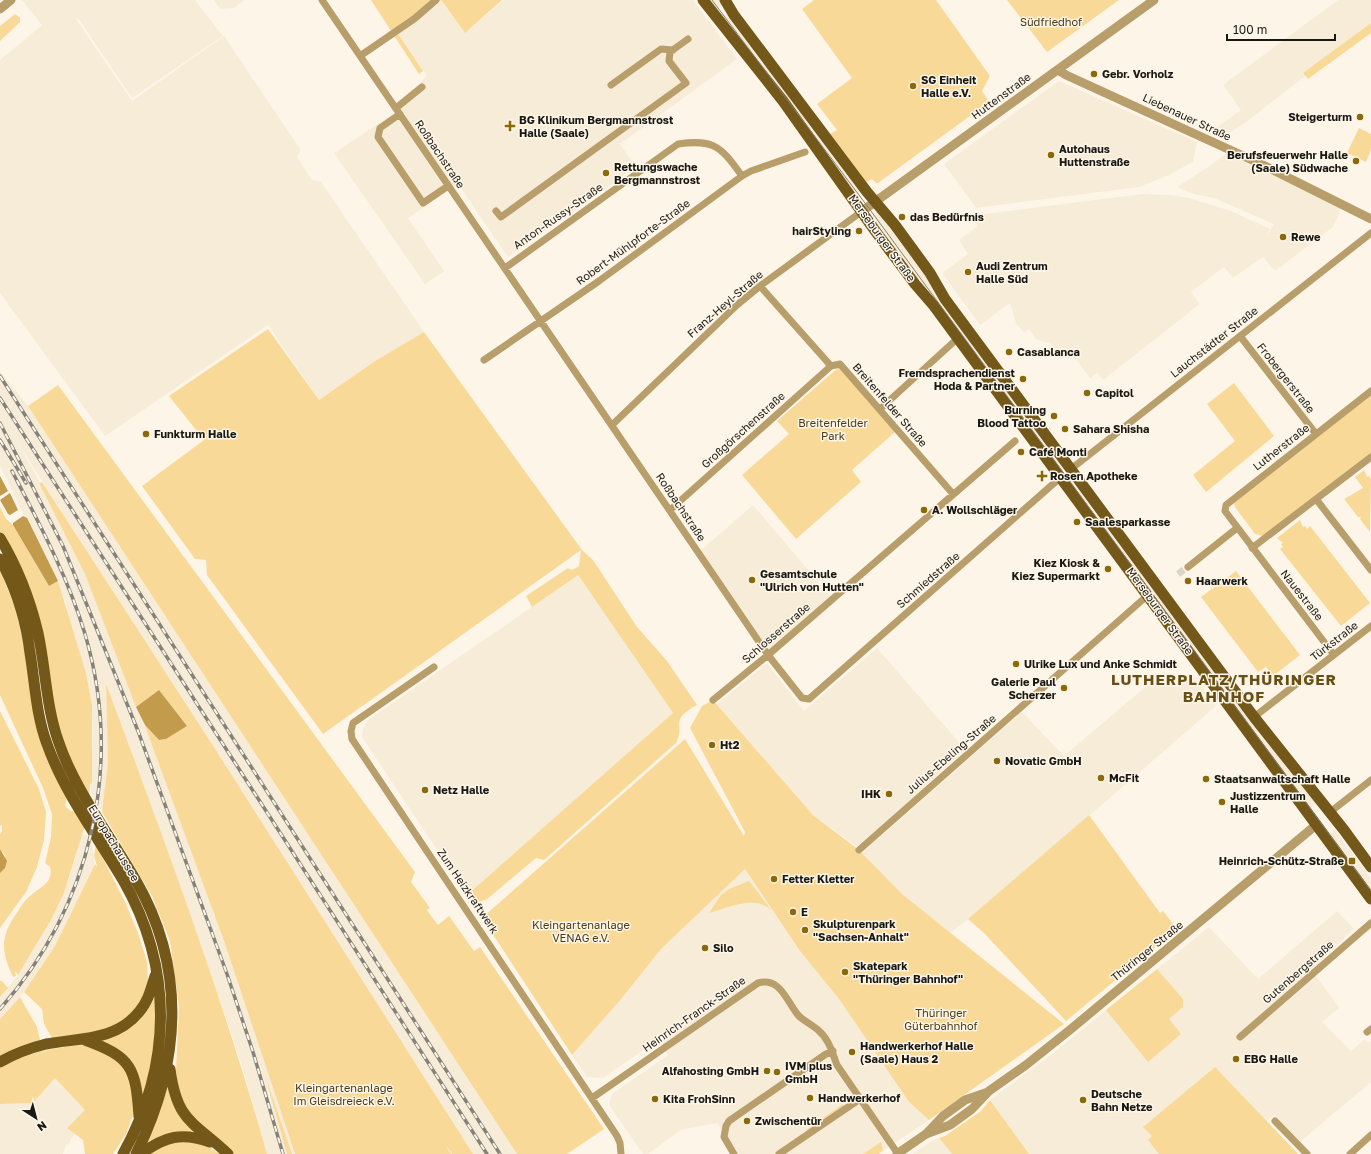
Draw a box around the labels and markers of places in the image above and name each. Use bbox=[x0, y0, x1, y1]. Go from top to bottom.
place label: Gebr. Vorholz bbox=[1102, 67, 1174, 80]
marker: Gebr. Vorholz bbox=[1089, 69, 1099, 79]
place label: SG Einheit Halle e.V. bbox=[921, 73, 977, 99]
marker: SG Einheit Halle e.V. bbox=[908, 81, 918, 91]
place label: Steigerturm bbox=[1288, 110, 1352, 123]
marker: Steigerturm bbox=[1355, 112, 1365, 122]
place label: BG Klinikum Bergmannstrost Halle (Saale) bbox=[519, 113, 674, 139]
marker: BG Klinikum Bergmannstrost Halle (Saale) bbox=[504, 120, 516, 132]
place label: Autohaus Huttenstraße bbox=[1059, 142, 1130, 168]
place label: Berufsfeuerwehr Halle (Saale) Südwache bbox=[1227, 148, 1349, 174]
marker: Autohaus Huttenstraße bbox=[1046, 150, 1056, 160]
marker: Berufsfeuerwehr Halle (Saale) Südwache bbox=[1351, 156, 1361, 166]
place label: Rettungswache Bergmannstrost bbox=[614, 160, 701, 186]
marker: Rettungswache Bergmannstrost bbox=[601, 168, 611, 178]
place label: das Bedürfnis bbox=[910, 210, 984, 223]
marker: das Bedürfnis bbox=[897, 212, 907, 222]
place label: hairStyling bbox=[792, 224, 851, 237]
marker: hairStyling bbox=[854, 226, 864, 236]
place label: Rewe bbox=[1291, 230, 1321, 243]
marker: Rewe bbox=[1278, 232, 1288, 242]
place label: Audi Zentrum Halle Süd bbox=[976, 259, 1048, 285]
marker: Audi Zentrum Halle Süd bbox=[963, 267, 973, 277]
place label: Casablanca bbox=[1017, 345, 1080, 358]
marker: Casablanca bbox=[1004, 347, 1014, 357]
place label: Fremdsprachendienst Hoda & Partner bbox=[898, 366, 1016, 392]
marker: Fremdsprachendienst Hoda & Partner bbox=[1018, 374, 1028, 384]
place label: Capitol bbox=[1095, 386, 1134, 399]
marker: Capitol bbox=[1082, 388, 1092, 398]
place label: Burning Blood Tattoo bbox=[977, 403, 1046, 429]
marker: Burning Blood Tattoo bbox=[1049, 411, 1059, 421]
place label: Sahara Shisha bbox=[1073, 422, 1149, 435]
marker: Sahara Shisha bbox=[1060, 424, 1070, 434]
place label: Funkturm Halle bbox=[154, 427, 237, 440]
marker: Funkturm Halle bbox=[141, 429, 151, 439]
place label: Café Monti bbox=[1029, 445, 1087, 458]
marker: Café Monti bbox=[1016, 447, 1026, 457]
place label: Rosen Apotheke bbox=[1050, 469, 1138, 482]
marker: Rosen Apotheke bbox=[1037, 471, 1047, 481]
place label: A. Wollschläger bbox=[932, 503, 1018, 516]
marker: A. Wollschläger bbox=[919, 505, 929, 515]
place label: Saalesparkasse bbox=[1085, 515, 1171, 528]
marker: Saalesparkasse bbox=[1072, 517, 1082, 527]
place label: Kiez Kiosk & Kiez Supermarkt bbox=[1012, 556, 1101, 582]
marker: Kiez Kiosk & Kiez Supermarkt bbox=[1103, 564, 1113, 574]
place label: Gesamtschule "Ulrich von Hutten" bbox=[760, 567, 864, 593]
place label: Haarwerk bbox=[1196, 574, 1248, 587]
marker: Gesamtschule "Ulrich von Hutten" bbox=[747, 575, 757, 585]
marker: Haarwerk bbox=[1183, 576, 1193, 586]
place label: Ulrike Lux und Anke Schmidt bbox=[1024, 657, 1178, 670]
marker: Ulrike Lux und Anke Schmidt bbox=[1011, 659, 1021, 669]
place label: Galerie Paul Scherzer bbox=[991, 675, 1057, 701]
marker: Galerie Paul Scherzer bbox=[1059, 683, 1069, 693]
place label: Ht2 bbox=[720, 738, 740, 751]
marker: Ht2 bbox=[707, 740, 717, 750]
place label: Novatic GmbH bbox=[1005, 754, 1082, 767]
marker: Novatic GmbH bbox=[992, 756, 1002, 766]
place label: McFit bbox=[1109, 771, 1140, 784]
place label: Staatsanwaltschaft Halle bbox=[1214, 772, 1351, 785]
marker: McFit bbox=[1096, 773, 1106, 783]
marker: Staatsanwaltschaft Halle bbox=[1201, 774, 1211, 784]
place label: Netz Halle bbox=[433, 783, 490, 796]
marker: Netz Halle bbox=[420, 785, 430, 795]
place label: IHK bbox=[861, 787, 881, 800]
marker: IHK bbox=[884, 789, 894, 799]
place label: Justizzentrum Halle bbox=[1230, 789, 1306, 815]
marker: Justizzentrum Halle bbox=[1217, 797, 1227, 807]
place label: Heinrich-Schütz-Straße bbox=[1219, 854, 1344, 867]
marker: Heinrich-Schütz-Straße bbox=[1347, 856, 1357, 866]
place label: Fetter Kletter bbox=[782, 872, 855, 885]
marker: Fetter Kletter bbox=[769, 874, 779, 884]
place label: E bbox=[801, 905, 808, 918]
marker: E bbox=[788, 907, 798, 917]
place label: Skulpturenpark "Sachsen-Anhalt" bbox=[813, 917, 909, 943]
marker: Skulpturenpark "Sachsen-Anhalt" bbox=[800, 925, 810, 935]
place label: Silo bbox=[713, 941, 734, 954]
marker: Silo bbox=[700, 943, 710, 953]
place label: Skatepark "Thüringer Bahnhof" bbox=[853, 959, 963, 985]
marker: Skatepark "Thüringer Bahnhof" bbox=[840, 967, 850, 977]
place label: Handwerkerhof Halle (Saale) Haus 2 bbox=[860, 1039, 974, 1065]
marker: Handwerkerhof Halle (Saale) Haus 2 bbox=[847, 1047, 857, 1057]
place label: EBG Halle bbox=[1244, 1052, 1298, 1065]
marker: EBG Halle bbox=[1231, 1054, 1241, 1064]
place label: IVM plus GmbH bbox=[785, 1059, 832, 1085]
place label: Alfahosting GmbH bbox=[662, 1064, 759, 1077]
marker: Alfahosting GmbH bbox=[762, 1066, 772, 1076]
marker: IVM plus GmbH bbox=[772, 1067, 782, 1077]
place label: Deutsche Bahn Netze bbox=[1091, 1087, 1153, 1113]
place label: Handwerkerhof bbox=[818, 1091, 900, 1104]
place label: Kita FrohSinn bbox=[663, 1092, 735, 1105]
marker: Handwerkerhof bbox=[805, 1093, 815, 1103]
marker: Kita FrohSinn bbox=[650, 1094, 660, 1104]
marker: Deutsche Bahn Netze bbox=[1078, 1095, 1088, 1105]
place label: Zwischentür bbox=[755, 1114, 822, 1127]
marker: Zwischentür bbox=[742, 1116, 752, 1126]

